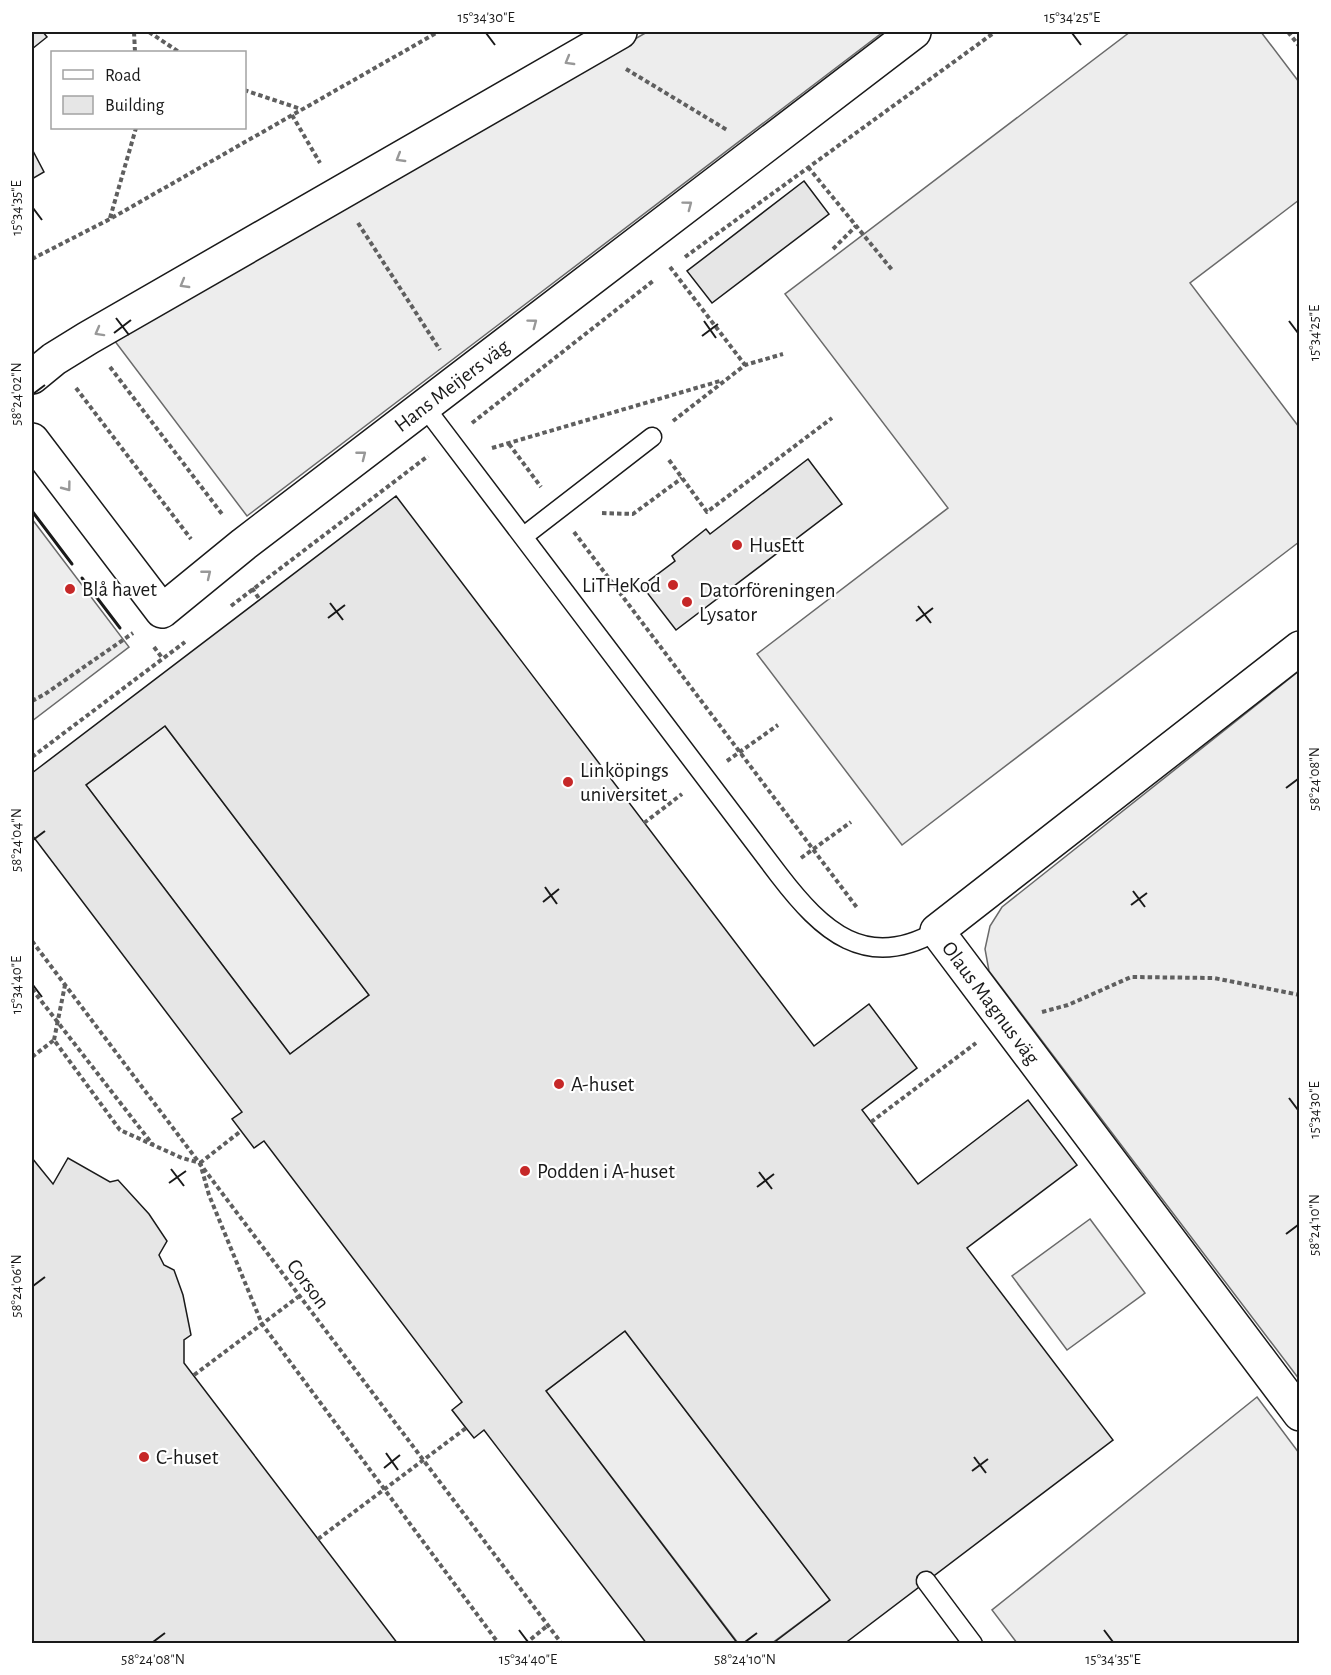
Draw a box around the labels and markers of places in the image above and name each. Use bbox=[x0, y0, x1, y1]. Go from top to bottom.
place label: HusEtt bbox=[749, 535, 804, 556]
marker: HusEtt bbox=[730, 538, 744, 552]
place label: LiTHeKod bbox=[582, 575, 661, 596]
marker: LiTHeKod bbox=[666, 578, 680, 592]
place label: Blå havet bbox=[82, 579, 157, 600]
place label: Datorföreningen Lysator bbox=[699, 580, 836, 625]
marker: Blå havet bbox=[63, 582, 77, 596]
marker: Datorföreningen Lysator bbox=[680, 595, 694, 609]
place label: Linköpings universitet bbox=[580, 760, 669, 805]
marker: Linköpings universitet bbox=[561, 775, 575, 789]
place label: A-huset bbox=[571, 1074, 635, 1095]
marker: A-huset bbox=[552, 1077, 566, 1091]
place label: Podden i A-huset bbox=[537, 1161, 675, 1182]
marker: Podden i A-huset bbox=[518, 1164, 532, 1178]
place label: C-huset bbox=[156, 1447, 219, 1468]
marker: C-huset bbox=[137, 1450, 151, 1464]

